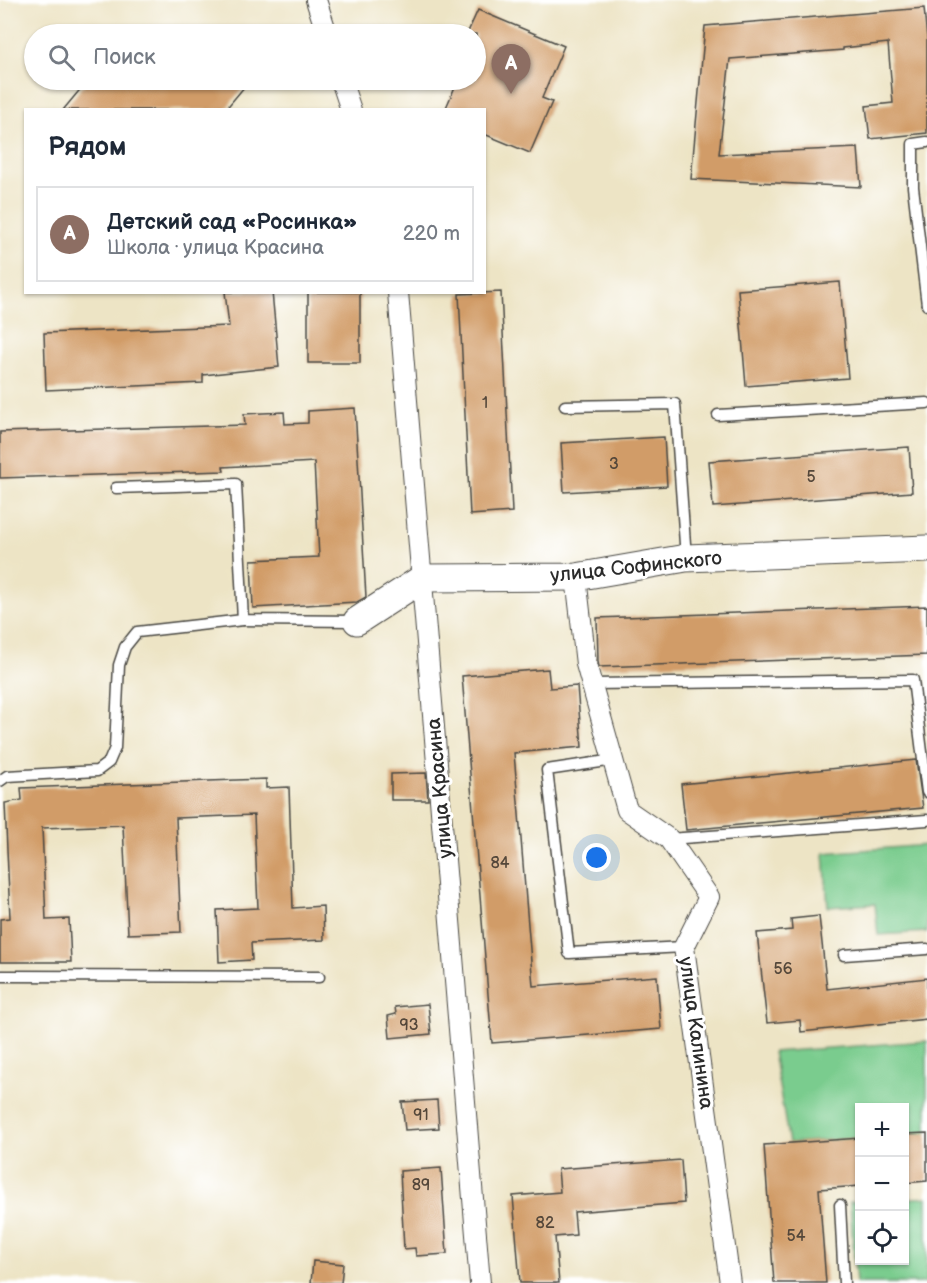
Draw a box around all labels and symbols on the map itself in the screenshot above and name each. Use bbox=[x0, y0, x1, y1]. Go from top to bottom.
pin: A bbox=[492, 44, 530, 94]
house number: 1 bbox=[482, 394, 488, 413]
house number: 3 bbox=[609, 455, 619, 474]
house number: 5 bbox=[806, 468, 816, 487]
street label: улица Софинского bbox=[549, 546, 723, 588]
street label: улица Красина bbox=[422, 717, 458, 859]
your location bbox=[582, 843, 611, 872]
house number: 84 bbox=[490, 854, 510, 873]
street label: улица Калинина bbox=[673, 955, 719, 1111]
house number: 56 bbox=[774, 960, 793, 979]
house number: 93 bbox=[399, 1016, 419, 1035]
house number: 91 bbox=[413, 1106, 429, 1125]
house number: 89 bbox=[412, 1176, 430, 1195]
house number: 82 bbox=[536, 1214, 555, 1233]
house number: 54 bbox=[787, 1227, 806, 1246]

